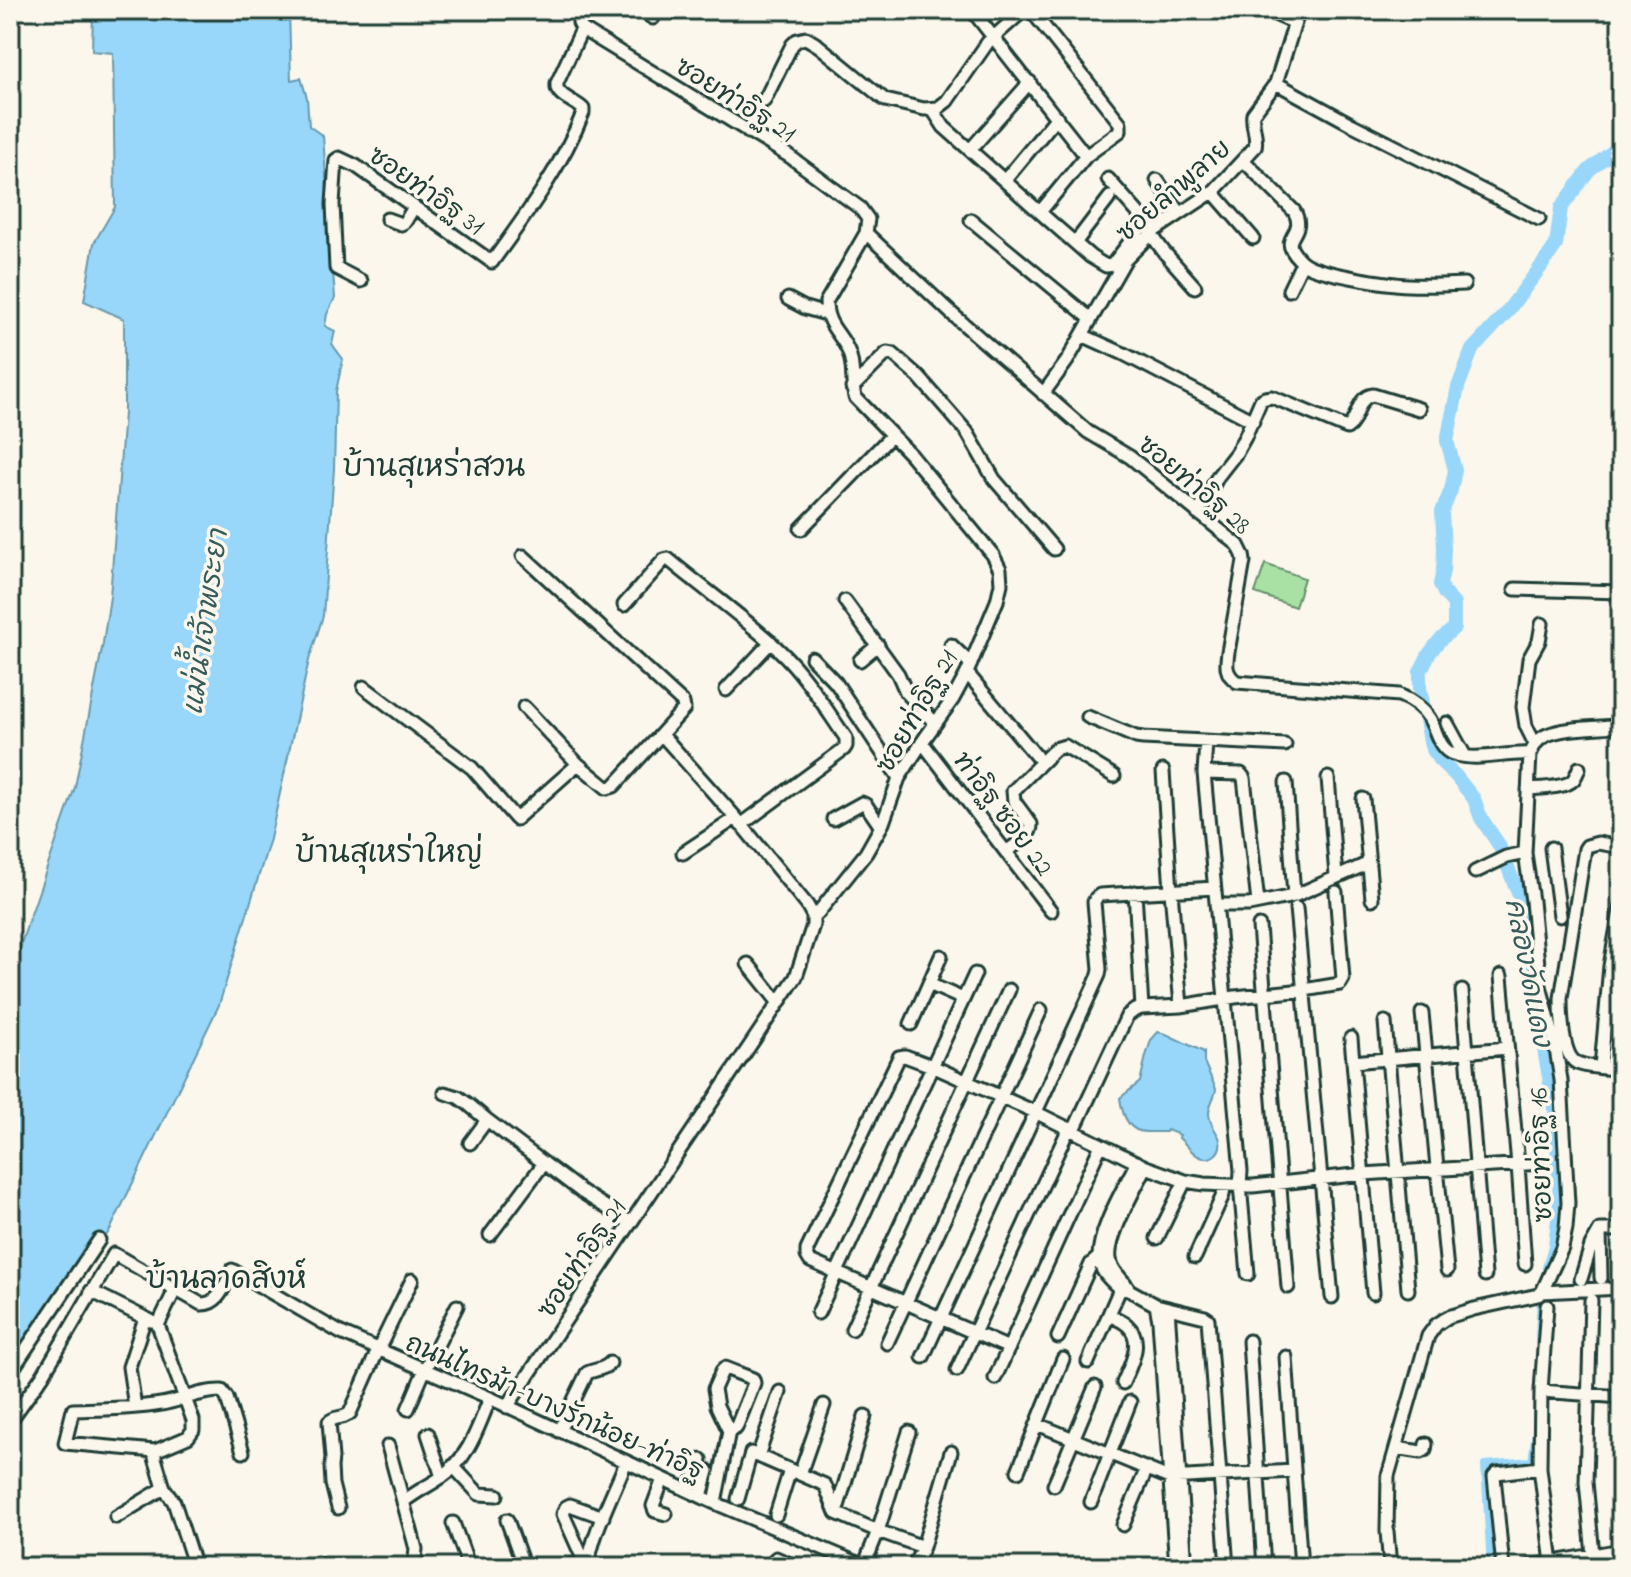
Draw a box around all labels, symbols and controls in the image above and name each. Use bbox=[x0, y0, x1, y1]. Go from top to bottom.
street label: ซอยท่าอิฐ 21 bbox=[666, 49, 802, 154]
street label: ซอยลำพูลาย bbox=[1109, 132, 1241, 253]
street label: ซอยท่าอิฐ 31 bbox=[359, 138, 491, 247]
street label: ซอยท่าอิฐ 28 bbox=[1128, 427, 1258, 545]
district label: บ้านสุเหร่าสวน bbox=[343, 446, 525, 491]
water label: แม่น้ำเจ้าพระยา bbox=[166, 524, 241, 718]
street label: ซอยท่าอิฐ 21 bbox=[868, 644, 969, 781]
street label: ท่าอิฐ ซอย 22 bbox=[942, 744, 1061, 885]
district label: บ้านสุเหร่าใหญ่ bbox=[295, 832, 483, 877]
water label: คลองวัดแดง bbox=[1492, 895, 1561, 1052]
street label: ซอยท่าอิฐ 16 bbox=[1522, 1087, 1564, 1223]
street label: ซอยท่าอิฐ 21 bbox=[530, 1192, 637, 1327]
district label: บ้านลาดสิงห์ bbox=[146, 1258, 306, 1303]
street label: ถนนไทรม้า-บางรักน้อย-ท่าอิฐ bbox=[398, 1326, 709, 1492]

